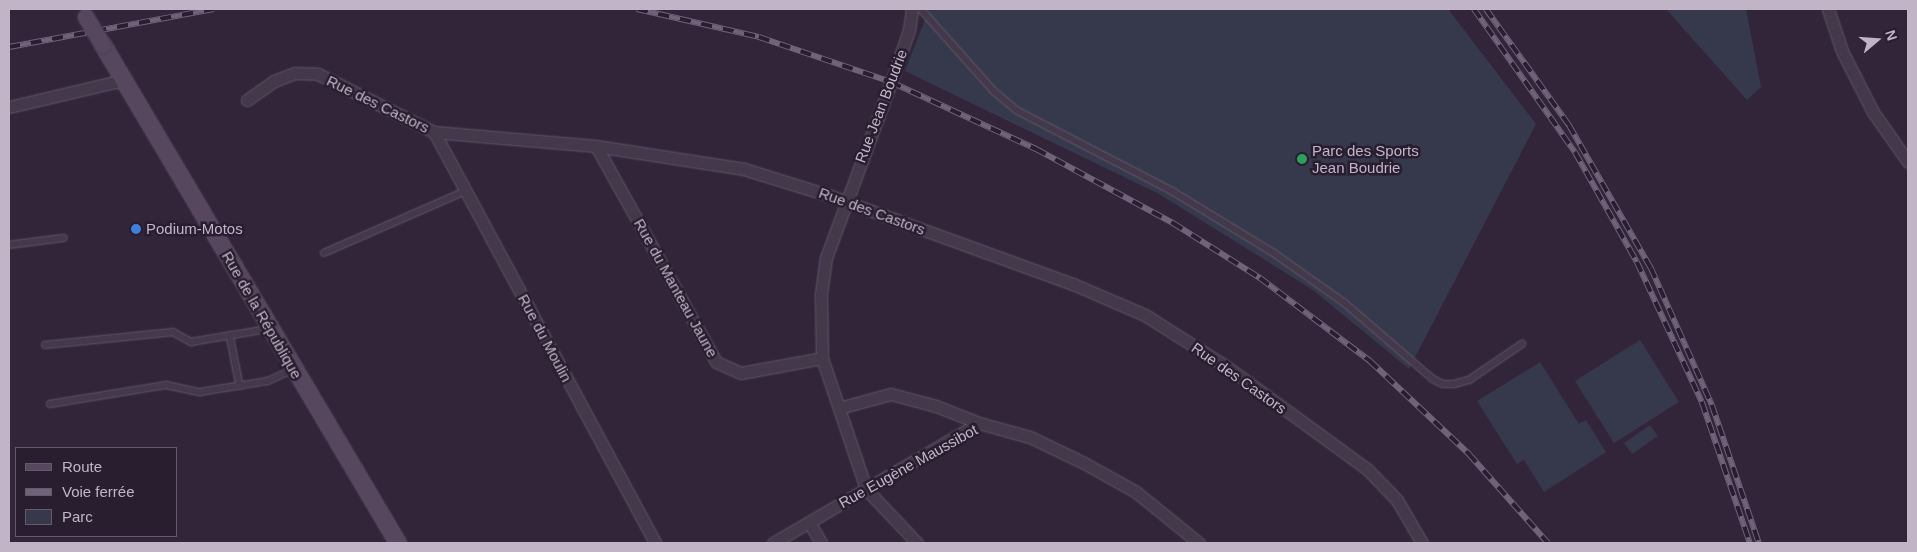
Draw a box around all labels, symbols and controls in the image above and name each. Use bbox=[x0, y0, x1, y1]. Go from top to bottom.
north arrow bbox=[1852, 15, 1902, 65]
text: N bbox=[1882, 28, 1900, 43]
street label: Rue Jean Boudrie bbox=[851, 47, 911, 165]
street label: Rue des Castors bbox=[324, 71, 432, 137]
place label: Parc des Sports Jean Boudrie bbox=[1312, 141, 1419, 176]
marker: Parc des Sports Jean Boudrie bbox=[1296, 153, 1308, 165]
street label: Rue des Castors bbox=[816, 183, 928, 239]
street label: Rue du Manteau Jaune bbox=[630, 215, 722, 361]
place label: Podium-Motos bbox=[146, 220, 243, 238]
marker: Podium-Motos bbox=[130, 223, 142, 235]
street label: Rue de la République bbox=[218, 248, 306, 382]
street label: Rue du Moulin bbox=[514, 291, 576, 385]
street label: Rue des Castors bbox=[1188, 339, 1290, 417]
street label: Rue Eugène Maussibot bbox=[835, 420, 981, 512]
legend bbox=[15, 447, 178, 537]
text: Route bbox=[62, 458, 102, 475]
text: Voie ferrée bbox=[62, 483, 135, 500]
text: Parc bbox=[62, 508, 93, 525]

